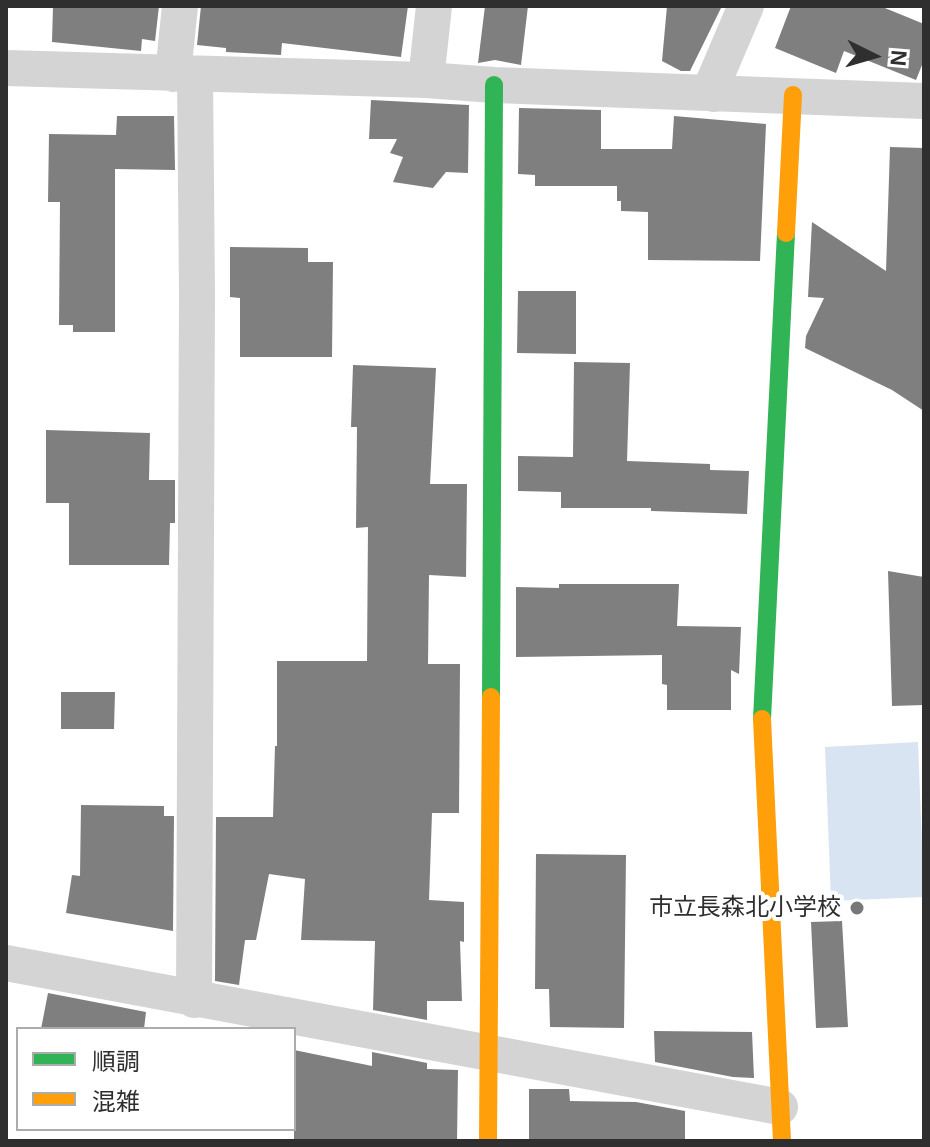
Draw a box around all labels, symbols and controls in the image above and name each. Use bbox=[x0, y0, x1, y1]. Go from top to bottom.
north arrow bbox=[834, 16, 914, 96]
text: N bbox=[885, 49, 912, 67]
place label: 市立長森北小学校 bbox=[649, 894, 841, 922]
marker: 市立長森北小学校 bbox=[848, 899, 866, 917]
legend bbox=[16, 1027, 296, 1131]
text: 順調 bbox=[92, 1048, 140, 1075]
text: 混雑 bbox=[92, 1088, 140, 1115]

